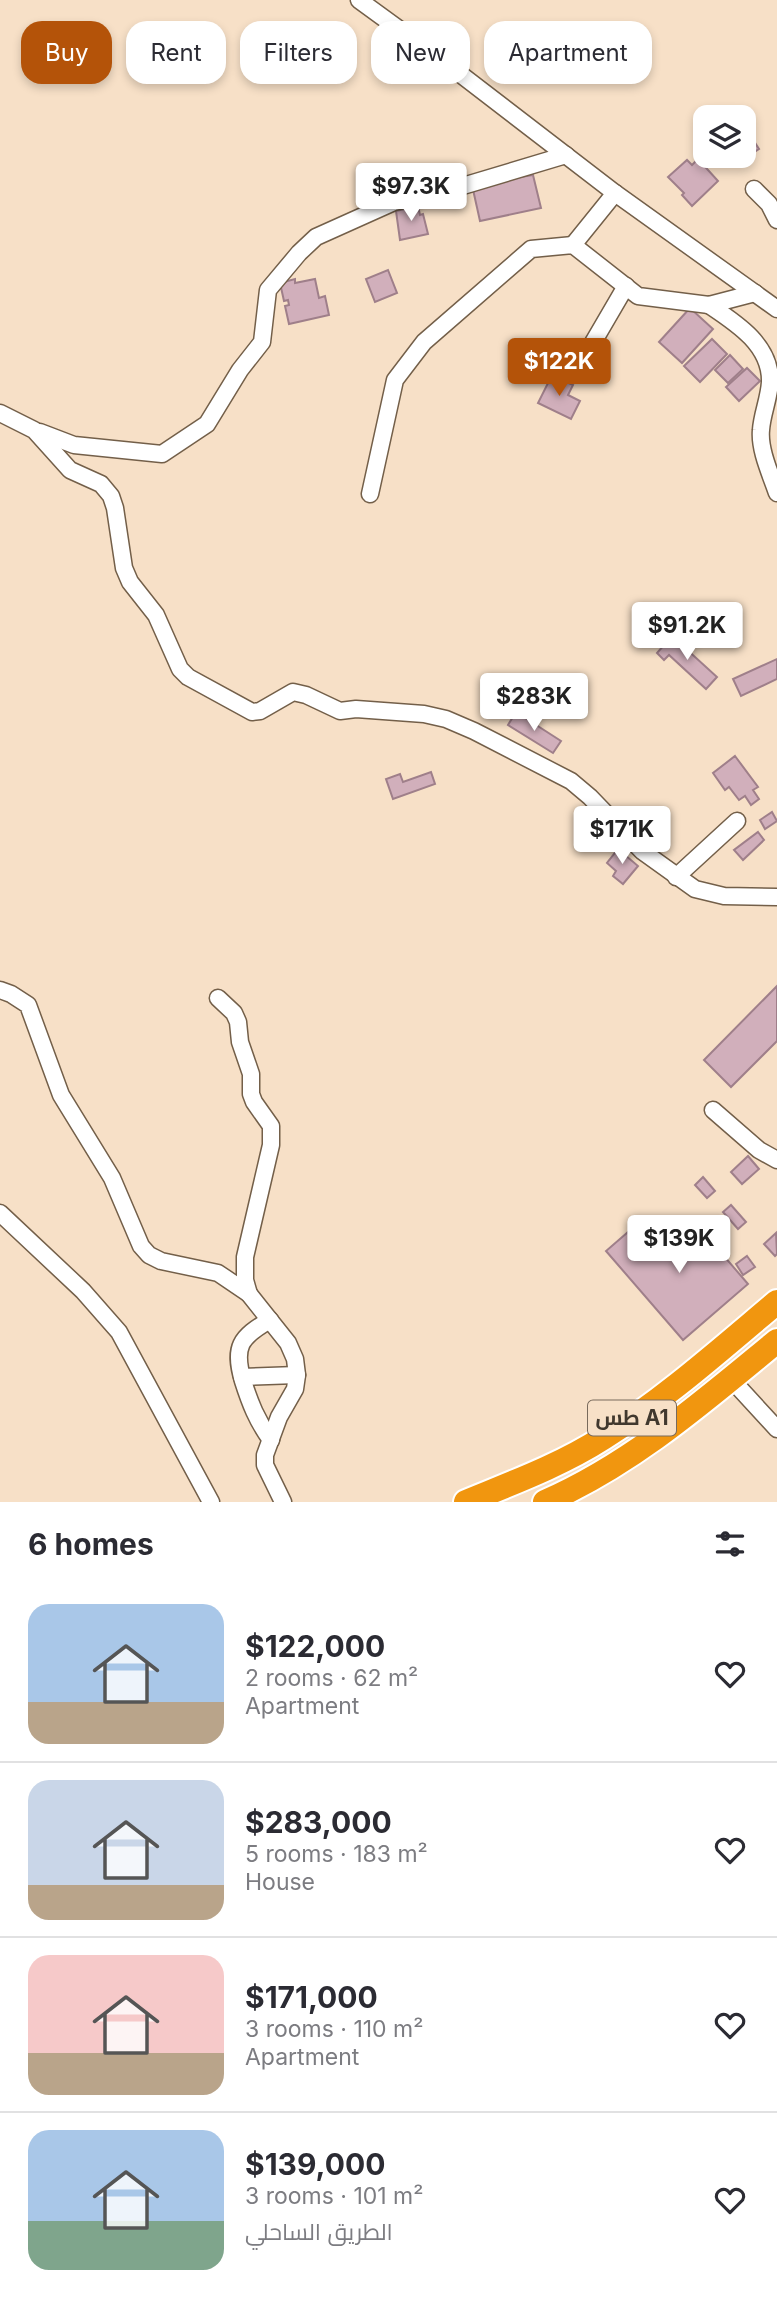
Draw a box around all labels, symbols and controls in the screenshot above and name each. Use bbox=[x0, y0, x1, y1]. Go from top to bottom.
chip: Buy bbox=[21, 21, 112, 84]
chip: Rent bbox=[126, 21, 226, 84]
chip: Filters bbox=[240, 21, 357, 84]
chip: New bbox=[371, 21, 470, 84]
chip: Apartment bbox=[484, 21, 652, 84]
map controls bbox=[693, 105, 756, 168]
button: layers bbox=[693, 105, 756, 168]
pin: $97.3K bbox=[354, 164, 468, 223]
text: $97.3K bbox=[372, 172, 450, 200]
pin: $122K bbox=[510, 338, 608, 398]
text: $122K bbox=[524, 347, 594, 375]
pin: $91.2K bbox=[630, 602, 744, 662]
text: $91.2K bbox=[648, 611, 726, 639]
pin: $283K bbox=[485, 674, 583, 733]
text: $283K bbox=[496, 682, 572, 710]
pin: $171K bbox=[573, 806, 671, 866]
text: $171K bbox=[590, 815, 654, 843]
pin: $139K bbox=[630, 1216, 728, 1275]
text: $139K bbox=[643, 1224, 715, 1252]
road number: طس A1 bbox=[588, 1400, 676, 1436]
icon: filters bbox=[711, 1525, 749, 1563]
text: 6 homes bbox=[28, 1526, 154, 1562]
text: $122,000 bbox=[245, 1628, 385, 1664]
icon: home bbox=[84, 1632, 168, 1716]
icon: heart bbox=[711, 1655, 749, 1693]
text: 2 rooms · 62 m² bbox=[245, 1664, 418, 1692]
text: Apartment bbox=[245, 1692, 359, 1720]
text: $283,000 bbox=[245, 1804, 392, 1840]
icon: home bbox=[84, 1808, 168, 1892]
icon: heart bbox=[711, 1831, 749, 1869]
text: 5 rooms · 183 m² bbox=[245, 1840, 428, 1868]
text: House bbox=[245, 1868, 315, 1896]
text: $171,000 bbox=[245, 1979, 378, 2015]
icon: home bbox=[84, 1983, 168, 2067]
icon: heart bbox=[711, 2006, 749, 2044]
text: 3 rooms · 110 m² bbox=[245, 2015, 423, 2043]
text: Apartment bbox=[245, 2043, 359, 2071]
text: $139,000 bbox=[245, 2146, 385, 2182]
icon: home bbox=[84, 2158, 168, 2242]
icon: heart bbox=[711, 2181, 749, 2219]
text: 3 rooms · 101 m² bbox=[245, 2182, 423, 2210]
text: الطريق الساحلي bbox=[245, 2218, 393, 2246]

